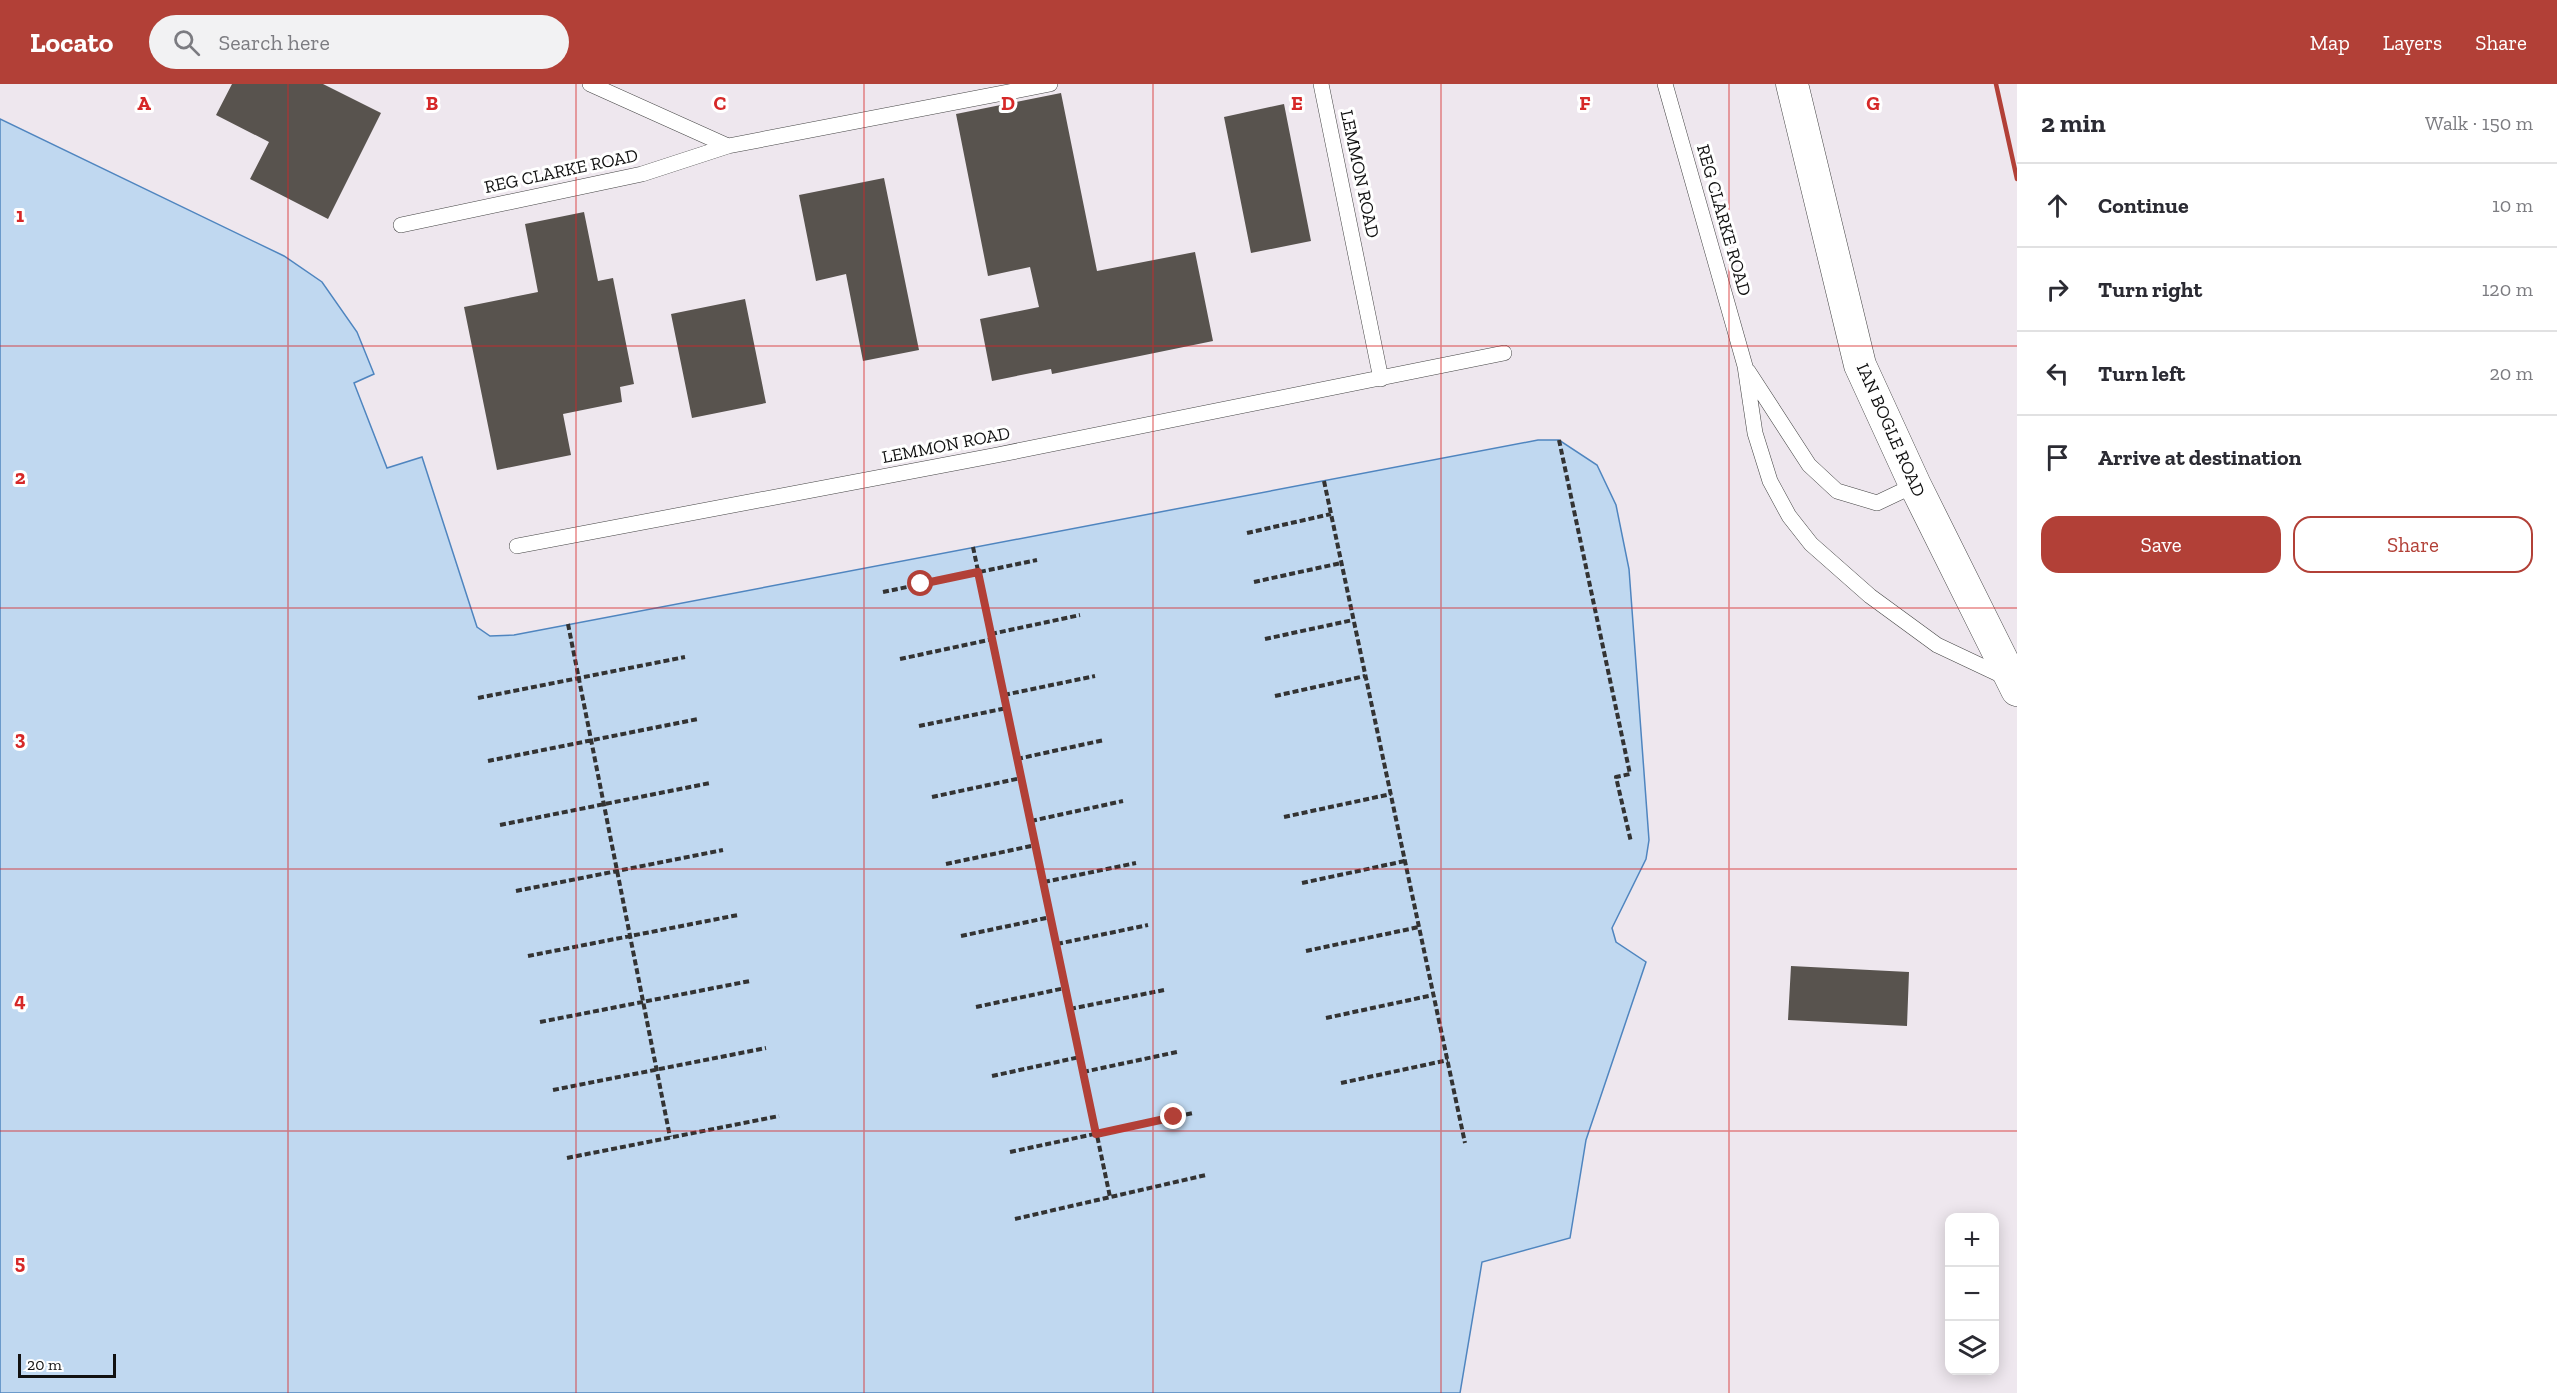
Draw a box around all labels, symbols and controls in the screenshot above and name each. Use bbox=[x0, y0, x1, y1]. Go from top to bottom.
search box bbox=[149, 15, 569, 69]
text: Locato bbox=[30, 26, 113, 59]
icon: search bbox=[170, 26, 203, 59]
text: Search here bbox=[218, 29, 330, 56]
text: Map bbox=[2310, 30, 2350, 55]
text: Layers bbox=[2383, 30, 2442, 55]
text: Share bbox=[2475, 30, 2527, 55]
text: A bbox=[137, 91, 151, 115]
text: B bbox=[426, 91, 438, 115]
text: C bbox=[714, 91, 727, 115]
text: D bbox=[1001, 91, 1015, 115]
text: E bbox=[1291, 91, 1303, 115]
text: F bbox=[1579, 91, 1591, 115]
text: G bbox=[1866, 91, 1880, 115]
text: 2 min bbox=[2041, 107, 2106, 139]
street label: LEMMON ROAD bbox=[1336, 108, 1384, 240]
text: Walk · 150 m bbox=[2425, 111, 2533, 135]
street label: REG CLARKE ROAD bbox=[1692, 142, 1756, 298]
street label: REG CLARKE ROAD bbox=[482, 144, 640, 198]
icon: ahead bbox=[2041, 189, 2074, 222]
text: Continue bbox=[2098, 192, 2189, 219]
text: 10 m bbox=[2492, 193, 2533, 217]
text: 1 bbox=[16, 203, 24, 227]
icon: right bbox=[2041, 273, 2074, 306]
text: Turn right bbox=[2098, 276, 2202, 303]
text: 120 m bbox=[2482, 277, 2533, 301]
icon: left bbox=[2041, 357, 2074, 390]
street label: IAN BOGLE ROAD bbox=[1852, 360, 1930, 500]
text: Turn left bbox=[2098, 360, 2185, 387]
text: 20 m bbox=[2489, 361, 2533, 385]
street label: LEMMON ROAD bbox=[880, 422, 1012, 468]
icon: arrive bbox=[2041, 441, 2074, 474]
text: Arrive at destination bbox=[2098, 444, 2301, 471]
text: 2 bbox=[15, 465, 26, 489]
button: Save bbox=[2041, 516, 2281, 573]
button: Share bbox=[2293, 516, 2533, 573]
route start bbox=[907, 570, 933, 596]
text: 3 bbox=[15, 726, 26, 750]
text: 4 bbox=[14, 988, 26, 1012]
route end bbox=[1160, 1103, 1186, 1129]
map controls bbox=[1945, 1213, 1999, 1375]
button: + bbox=[1945, 1213, 1999, 1267]
text: 5 bbox=[15, 1250, 25, 1274]
button: − bbox=[1945, 1267, 1999, 1321]
button: layers bbox=[1945, 1321, 1999, 1375]
scale bar bbox=[18, 1351, 116, 1378]
text: 20 m bbox=[27, 1355, 62, 1374]

